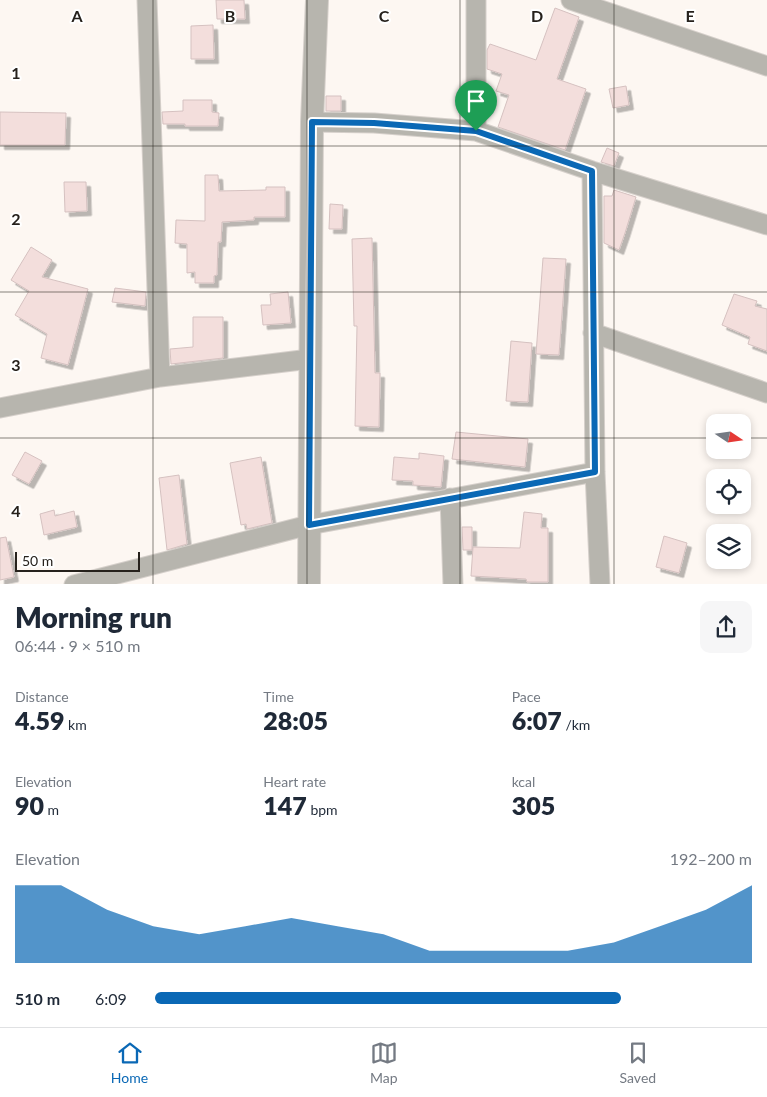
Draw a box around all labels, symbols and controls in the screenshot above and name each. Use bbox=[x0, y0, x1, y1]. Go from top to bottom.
text: A bbox=[70, 6, 83, 25]
text: B bbox=[225, 6, 235, 25]
text: C bbox=[379, 6, 390, 25]
text: D bbox=[531, 6, 543, 25]
text: E bbox=[685, 6, 695, 25]
text: 1 bbox=[11, 63, 21, 82]
pin bbox=[455, 80, 497, 131]
icon: arrive bbox=[462, 87, 490, 115]
text: 2 bbox=[11, 209, 21, 228]
text: 3 bbox=[11, 355, 21, 374]
north arrow bbox=[706, 414, 751, 459]
map controls bbox=[706, 414, 751, 569]
button: locate bbox=[706, 469, 751, 514]
text: 4 bbox=[11, 501, 21, 520]
button: layers bbox=[706, 524, 751, 569]
scale bar bbox=[15, 550, 140, 573]
text: 50 m bbox=[22, 552, 53, 569]
text: Morning run bbox=[15, 600, 172, 634]
button: share bbox=[700, 601, 752, 653]
text: 06:44 · 9 × 510 m bbox=[15, 636, 140, 655]
text: Distance bbox=[15, 688, 69, 705]
text: Time bbox=[263, 688, 294, 705]
text: Pace bbox=[512, 688, 541, 705]
text: 4.59 bbox=[15, 705, 64, 735]
text: 28:05 bbox=[263, 705, 328, 735]
text: 6:07 bbox=[512, 705, 562, 735]
text: km bbox=[64, 716, 87, 733]
text: /km bbox=[562, 716, 590, 733]
text: Elevation bbox=[15, 773, 72, 790]
text: Heart rate bbox=[263, 773, 326, 790]
text: kcal bbox=[512, 773, 535, 790]
text: 90 bbox=[15, 790, 44, 820]
text: 147 bbox=[263, 790, 307, 820]
text: 305 bbox=[512, 790, 555, 820]
text: m bbox=[44, 801, 59, 818]
text: bpm bbox=[307, 801, 338, 818]
text: Elevation bbox=[15, 849, 80, 868]
text: 192–200 m bbox=[670, 849, 752, 868]
text: 510 m bbox=[15, 989, 60, 1008]
text: 6:09 bbox=[95, 989, 127, 1008]
tab: Home bbox=[111, 1039, 148, 1086]
tab: Map bbox=[370, 1039, 398, 1086]
tab: Saved bbox=[620, 1039, 656, 1086]

